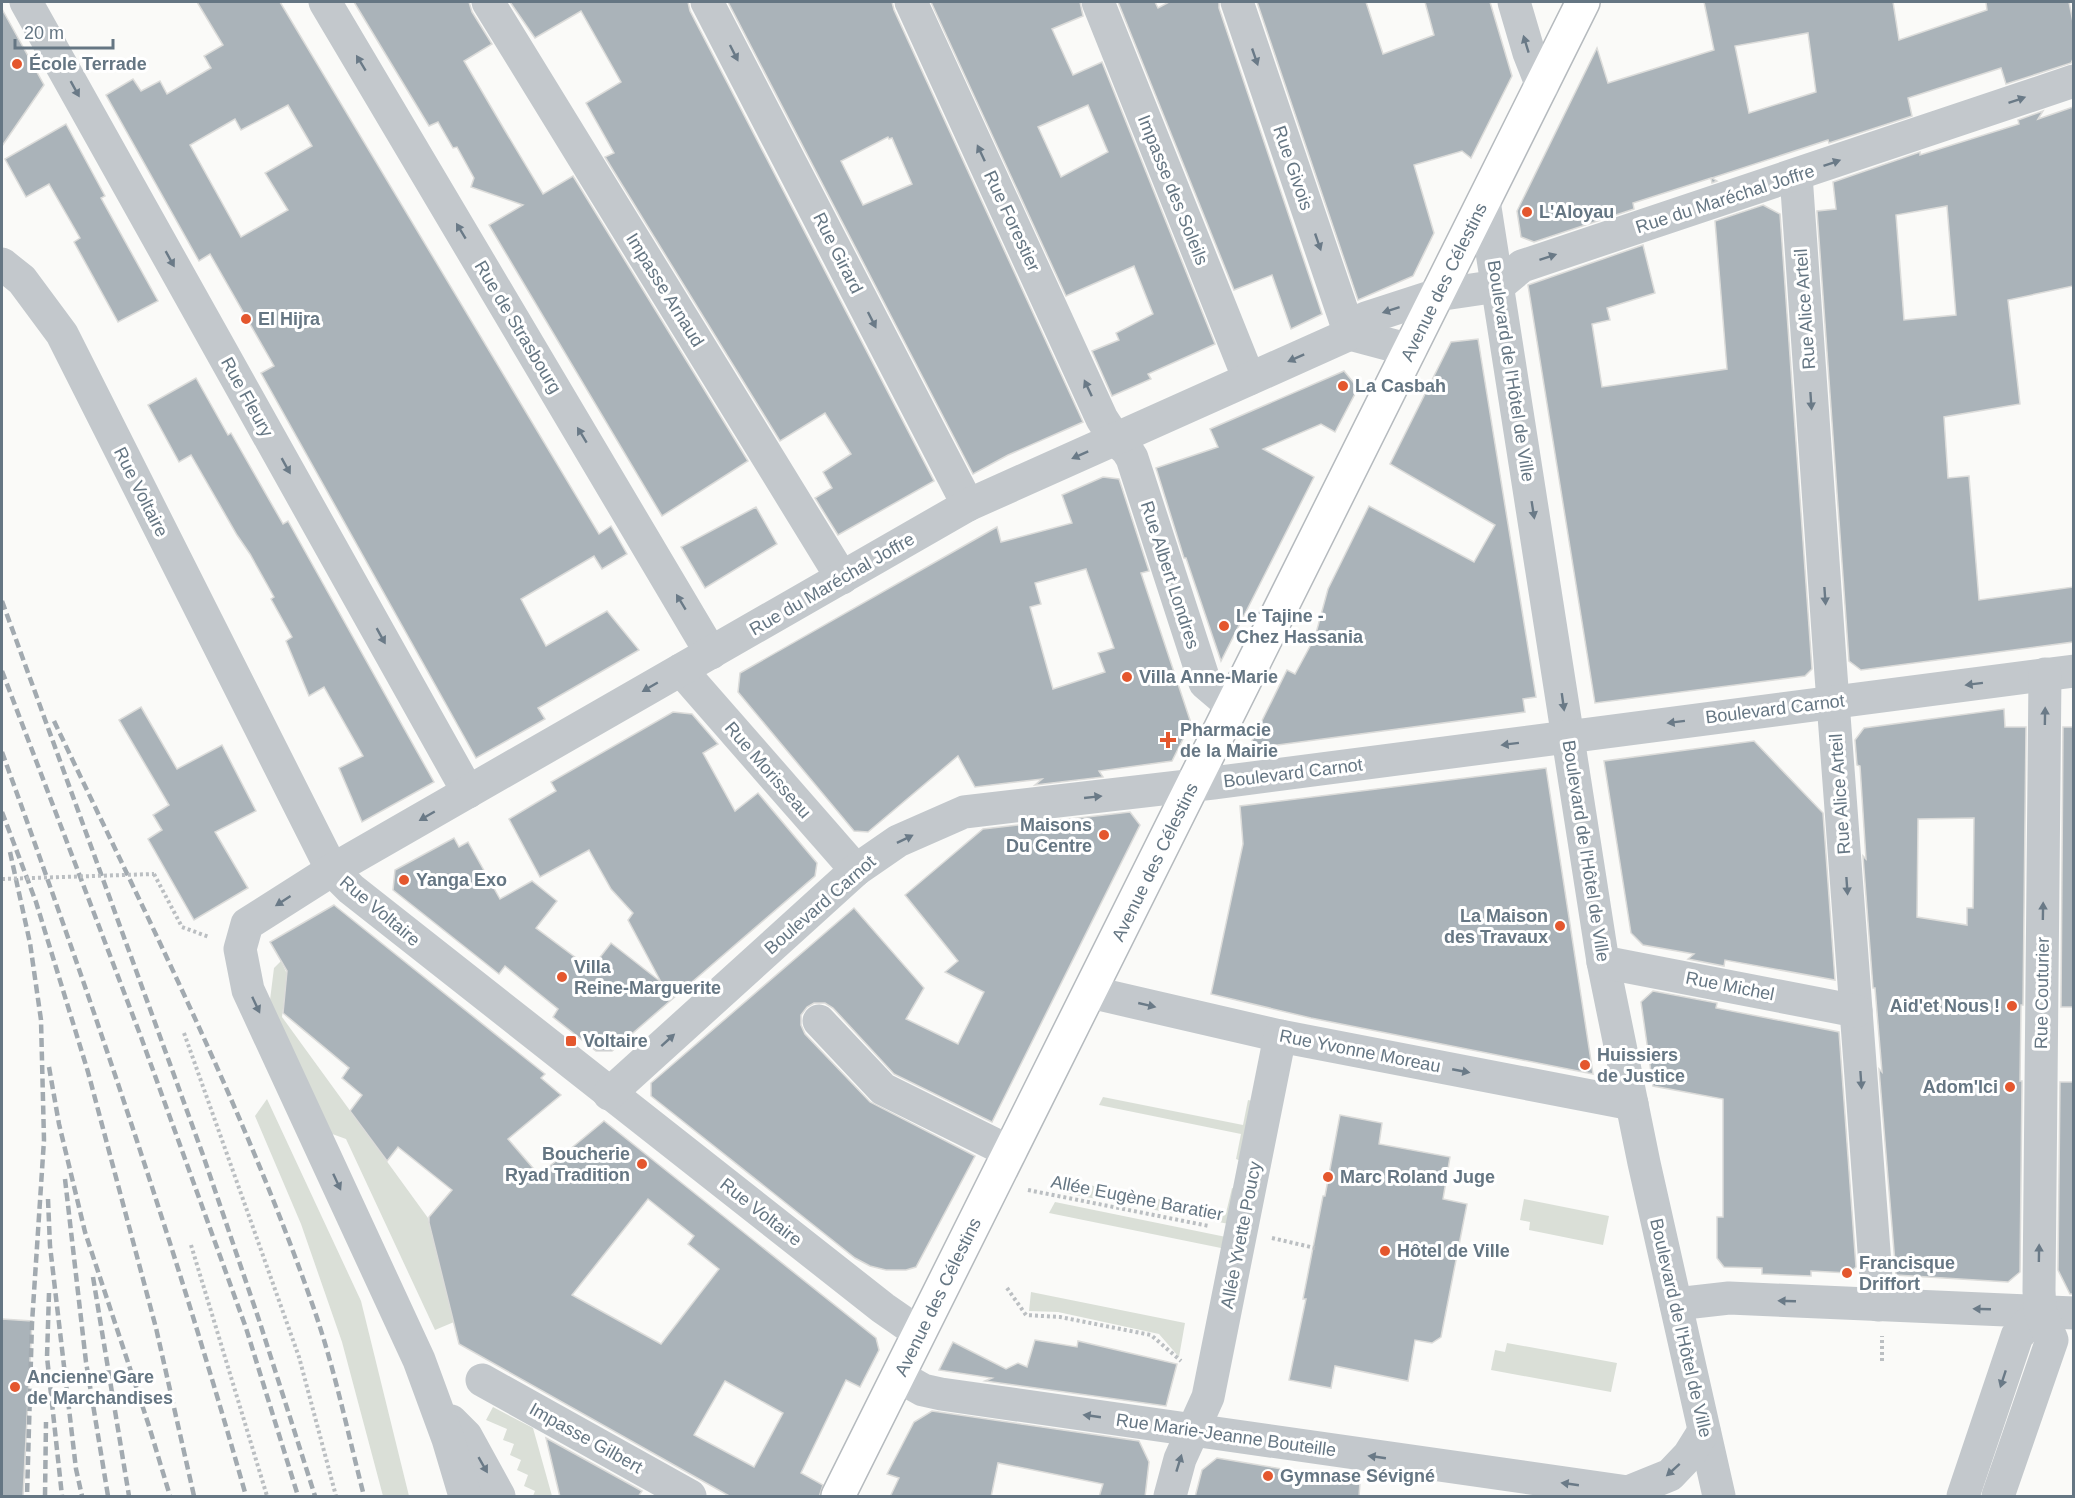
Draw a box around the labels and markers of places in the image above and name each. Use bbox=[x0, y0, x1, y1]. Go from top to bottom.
place label: École Terrade bbox=[29, 53, 147, 74]
marker: École Terrade bbox=[10, 57, 24, 71]
place label: L'Aloyau bbox=[1539, 202, 1614, 222]
marker: L'Aloyau bbox=[1520, 205, 1534, 219]
place label: El Hijra bbox=[258, 309, 321, 329]
marker: El Hijra bbox=[239, 312, 253, 326]
place label: La Casbah bbox=[1355, 376, 1446, 396]
marker: La Casbah bbox=[1336, 379, 1350, 393]
place label: Le Tajine - Chez Hassania bbox=[1236, 606, 1364, 647]
marker: Le Tajine - Chez Hassania bbox=[1217, 619, 1231, 633]
place label: Villa Anne-Marie bbox=[1139, 667, 1278, 687]
marker: Villa Anne-Marie bbox=[1120, 670, 1134, 684]
place label: Pharmacie de la Mairie bbox=[1180, 720, 1278, 761]
marker: Pharmacie de la Mairie bbox=[1161, 733, 1175, 747]
place label: Maisons Du Centre bbox=[1006, 815, 1092, 856]
marker: Maisons Du Centre bbox=[1097, 828, 1111, 842]
place label: Yanga Exo bbox=[416, 870, 507, 890]
marker: Yanga Exo bbox=[397, 873, 411, 887]
place label: La Maison des Travaux bbox=[1444, 906, 1548, 947]
marker: La Maison des Travaux bbox=[1553, 919, 1567, 933]
place label: Villa Reine-Marguerite bbox=[574, 957, 721, 998]
marker: Villa Reine-Marguerite bbox=[555, 970, 569, 984]
place label: Aid'et Nous ! bbox=[1890, 996, 2000, 1016]
marker: Aid'et Nous ! bbox=[2005, 999, 2019, 1013]
place label: Voltaire bbox=[583, 1031, 648, 1051]
marker: Voltaire bbox=[564, 1034, 578, 1048]
place label: Huissiers de Justice bbox=[1597, 1045, 1685, 1086]
marker: Huissiers de Justice bbox=[1578, 1058, 1592, 1072]
place label: Adom'Ici bbox=[1923, 1077, 1998, 1097]
marker: Adom'Ici bbox=[2003, 1080, 2017, 1094]
place label: Boucherie Ryad Tradition bbox=[505, 1144, 630, 1185]
marker: Boucherie Ryad Tradition bbox=[635, 1157, 649, 1171]
place label: Marc Roland Juge bbox=[1340, 1167, 1495, 1187]
marker: Marc Roland Juge bbox=[1321, 1170, 1335, 1184]
place label: Hôtel de Ville bbox=[1397, 1241, 1510, 1261]
marker: Hôtel de Ville bbox=[1378, 1244, 1392, 1258]
place label: Francisque Driffort bbox=[1859, 1253, 1955, 1294]
marker: Francisque Driffort bbox=[1840, 1266, 1854, 1280]
place label: Ancienne Gare de Marchandises bbox=[27, 1367, 173, 1408]
marker: Ancienne Gare de Marchandises bbox=[8, 1380, 22, 1394]
place label: Gymnase Sévigné bbox=[1280, 1466, 1435, 1486]
marker: Gymnase Sévigné bbox=[1261, 1469, 1275, 1483]

